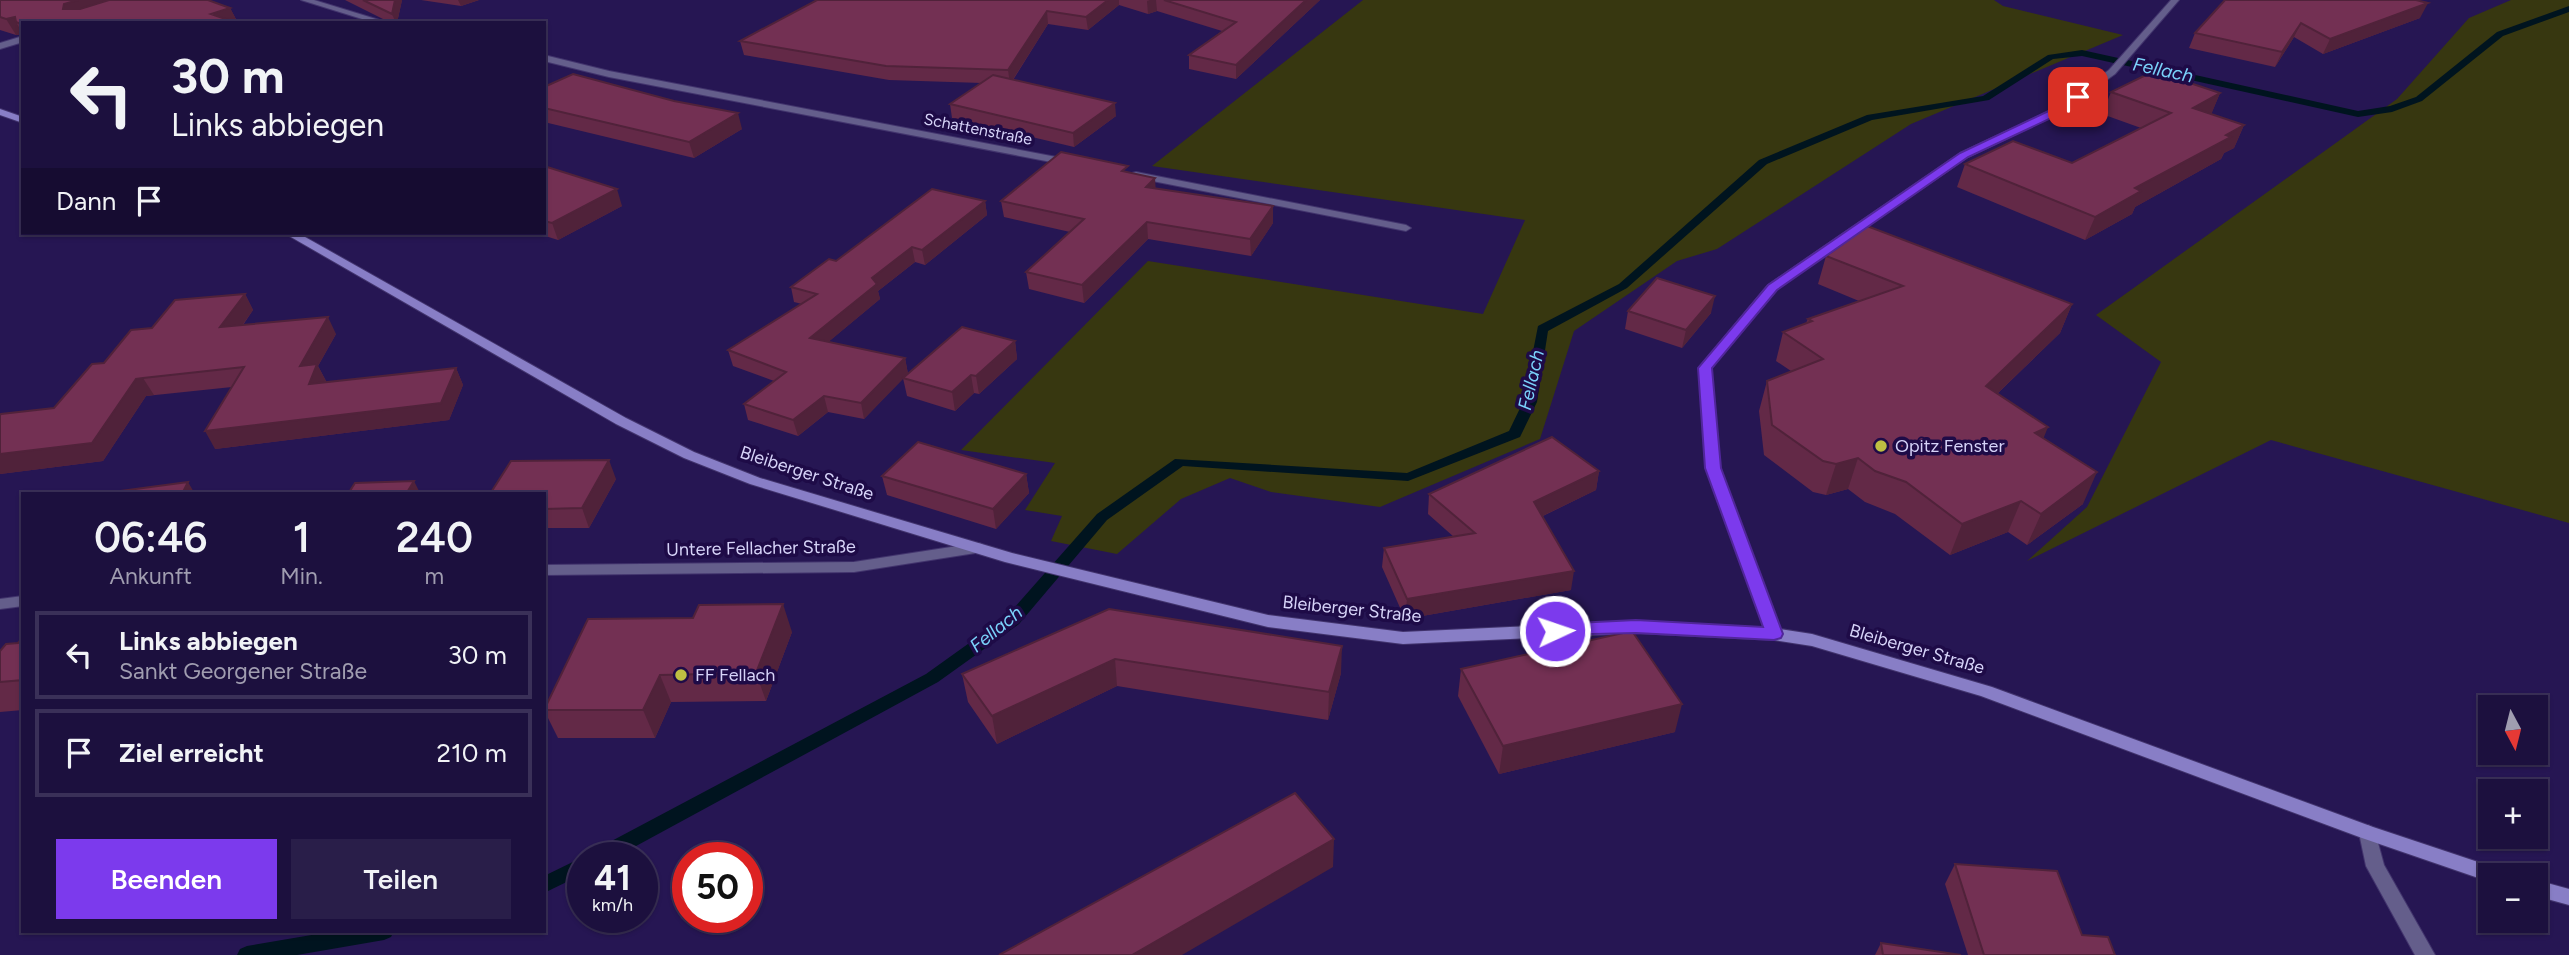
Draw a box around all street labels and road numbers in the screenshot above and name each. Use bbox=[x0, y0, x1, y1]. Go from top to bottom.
street label: Schattenstraße bbox=[922, 109, 1034, 149]
street label: Bleiberger Straße bbox=[737, 441, 877, 505]
street label: Untere Fellacher Straße bbox=[666, 535, 856, 561]
street label: Bleiberger Straße bbox=[1282, 591, 1423, 627]
street label: Bleiberger Straße bbox=[1847, 619, 1987, 679]

